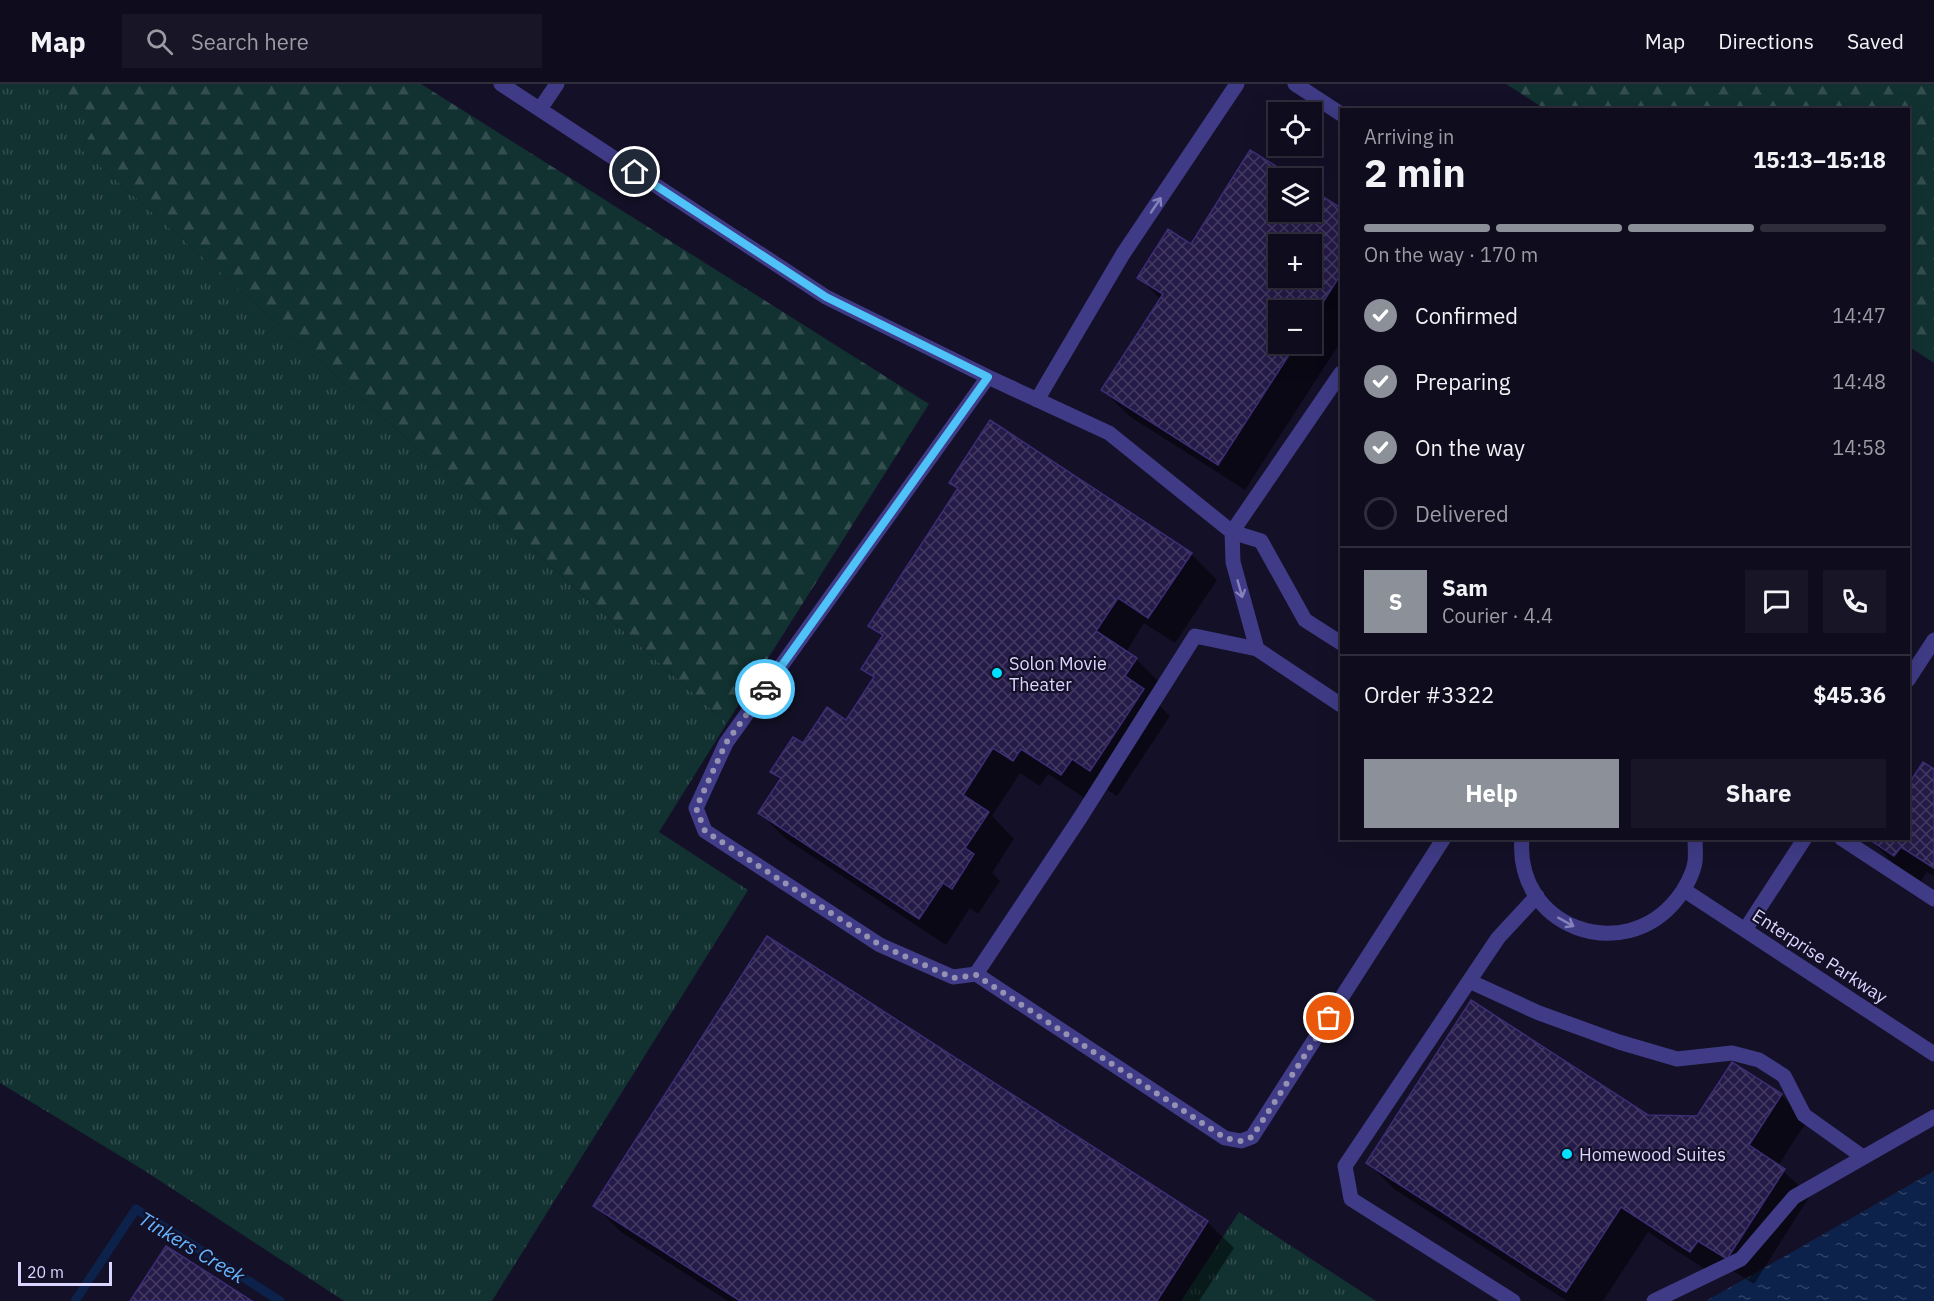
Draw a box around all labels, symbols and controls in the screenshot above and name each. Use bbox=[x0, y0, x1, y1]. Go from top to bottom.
search box bbox=[122, 14, 542, 68]
text: Map bbox=[30, 23, 86, 60]
icon: search bbox=[143, 25, 176, 58]
text: Search here bbox=[191, 27, 309, 56]
text: Map bbox=[1645, 27, 1685, 55]
text: Directions bbox=[1718, 27, 1814, 55]
text: Saved bbox=[1847, 27, 1904, 55]
map controls bbox=[1268, 102, 1322, 354]
button: locate bbox=[1268, 102, 1322, 156]
text: Arriving in bbox=[1364, 123, 1454, 150]
text: 15:13–15:18 bbox=[1753, 145, 1886, 174]
pin bbox=[609, 146, 660, 197]
text: 2 min bbox=[1364, 147, 1466, 198]
icon: home bbox=[618, 155, 651, 188]
button: layers bbox=[1268, 168, 1322, 222]
one-way arrow bbox=[1150, 197, 1162, 214]
button: + bbox=[1268, 234, 1322, 288]
text: On the way · 170 m bbox=[1364, 241, 1538, 268]
icon: check bbox=[1364, 299, 1397, 332]
button: − bbox=[1268, 300, 1322, 354]
text: Confirmed bbox=[1415, 301, 1518, 330]
text: 14:47 bbox=[1832, 302, 1886, 329]
icon: check bbox=[1364, 365, 1397, 398]
text: Preparing bbox=[1415, 367, 1510, 396]
text: 14:48 bbox=[1832, 368, 1886, 395]
icon: check bbox=[1364, 431, 1397, 464]
text: On the way bbox=[1415, 433, 1525, 462]
text: 14:58 bbox=[1832, 434, 1886, 461]
text: Delivered bbox=[1415, 499, 1509, 528]
button: chat bbox=[1745, 570, 1808, 633]
button: phone bbox=[1823, 570, 1886, 633]
text: Sam bbox=[1442, 573, 1488, 602]
one-way arrow bbox=[1235, 579, 1246, 598]
text: S bbox=[1389, 587, 1402, 616]
text: Courier · 4.4 bbox=[1442, 602, 1553, 629]
place label: Solon Movie Theater bbox=[1009, 652, 1107, 696]
courier bbox=[735, 659, 795, 719]
marker: Solon Movie Theater bbox=[990, 666, 1004, 680]
icon: car bbox=[749, 673, 782, 706]
text: Order #3322 bbox=[1364, 680, 1494, 709]
text: $45.36 bbox=[1813, 680, 1886, 709]
button: Help bbox=[1364, 759, 1619, 828]
button: Share bbox=[1631, 759, 1886, 828]
street label: Enterprise Parkway bbox=[1748, 904, 1892, 1008]
one-way arrow bbox=[1557, 916, 1574, 928]
pin bbox=[1303, 992, 1354, 1043]
icon: bag bbox=[1312, 1001, 1345, 1034]
place label: Homewood Suites bbox=[1579, 1143, 1726, 1166]
marker: Homewood Suites bbox=[1560, 1147, 1574, 1161]
water label: Tinkers Creek bbox=[134, 1205, 251, 1290]
scale bar bbox=[18, 1259, 112, 1286]
text: 20 m bbox=[27, 1262, 64, 1282]

